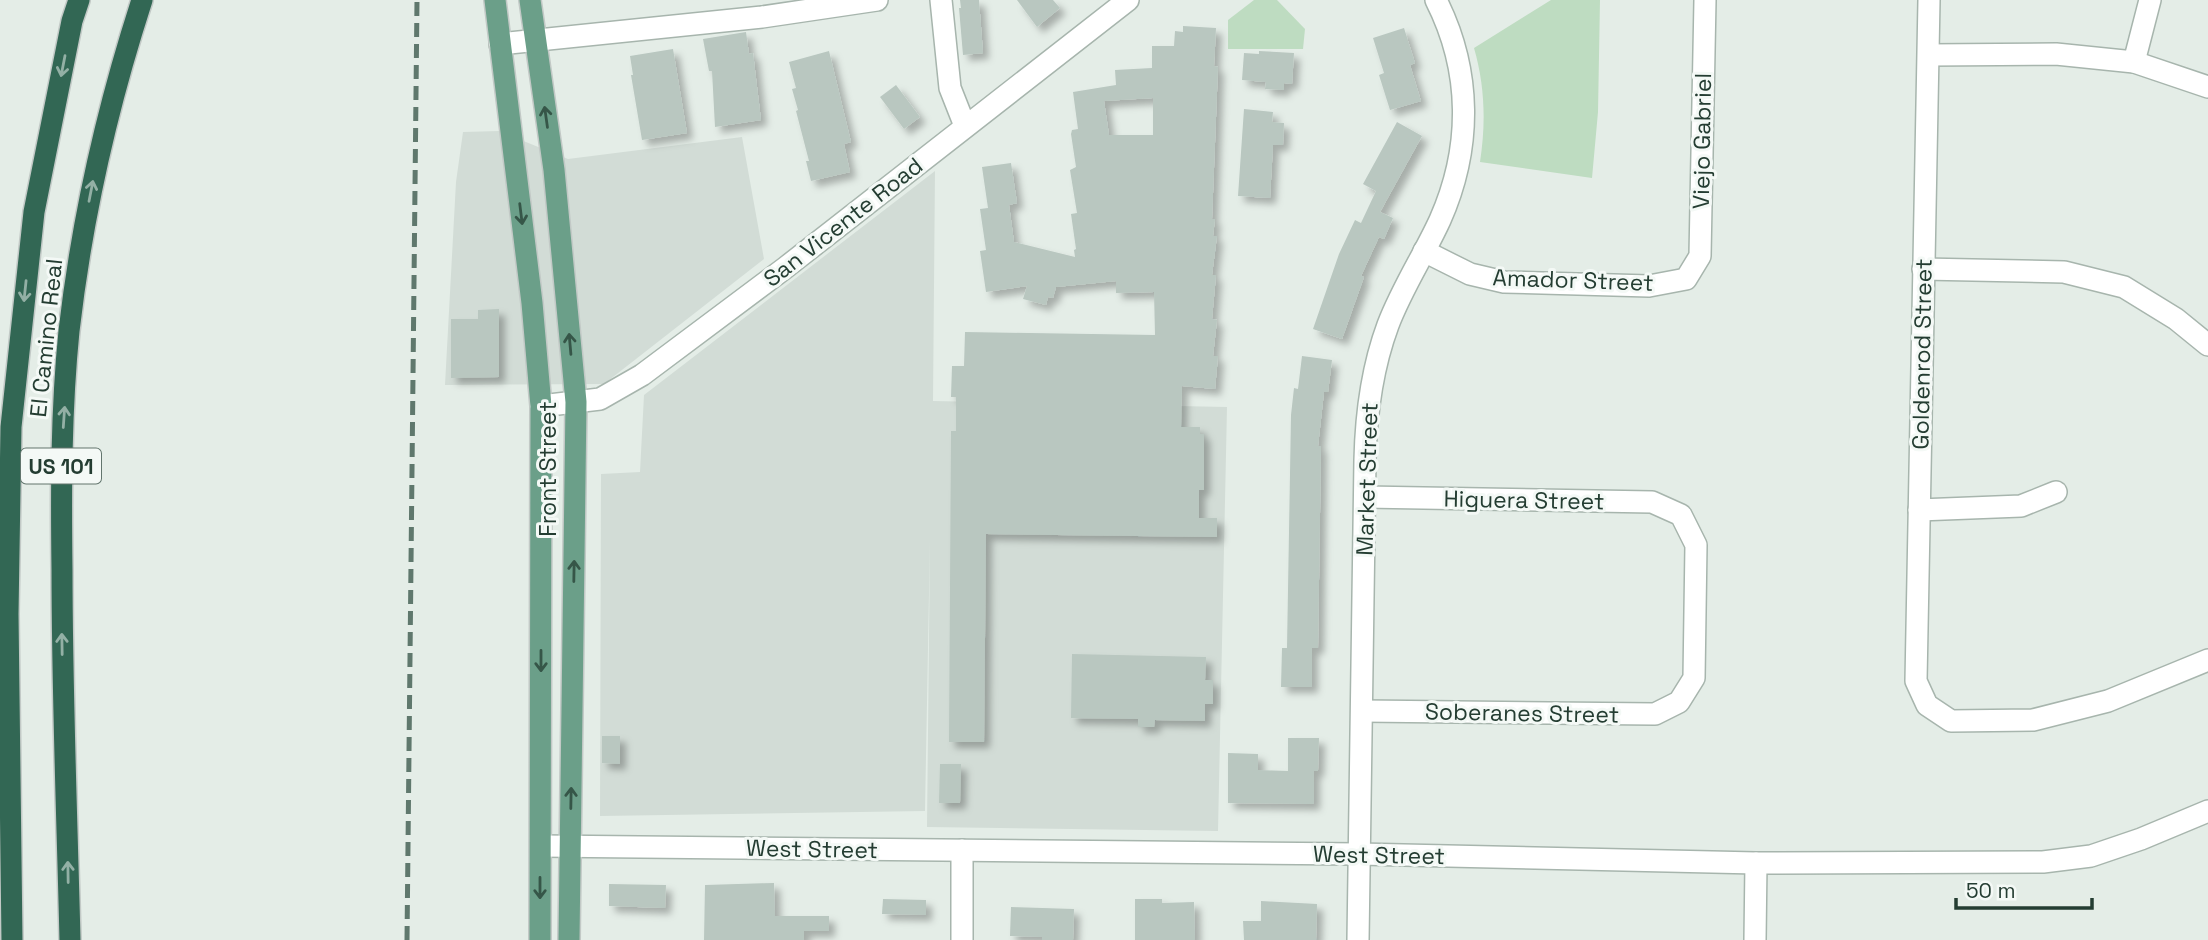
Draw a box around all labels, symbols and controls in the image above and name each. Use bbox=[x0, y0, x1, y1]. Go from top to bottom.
one-way arrow bbox=[55, 54, 69, 77]
street label: Viejo Gabriel bbox=[1686, 73, 1718, 209]
one-way arrow bbox=[540, 106, 553, 129]
street label: San Vicente Road bbox=[757, 150, 929, 294]
one-way arrow bbox=[85, 180, 99, 203]
one-way arrow bbox=[515, 202, 528, 225]
street label: El Camino Real bbox=[23, 257, 69, 419]
street label: Goldenrod Street bbox=[1905, 258, 1939, 450]
street label: Amador Street bbox=[1492, 262, 1654, 298]
one-way arrow bbox=[19, 279, 32, 301]
one-way arrow bbox=[563, 333, 576, 355]
street label: Front Street bbox=[533, 401, 563, 537]
street label: Market Street bbox=[1349, 402, 1385, 556]
one-way arrow bbox=[58, 406, 71, 429]
road number: US 101 bbox=[21, 448, 101, 484]
street label: Higuera Street bbox=[1443, 484, 1605, 516]
one-way arrow bbox=[567, 560, 581, 583]
one-way arrow bbox=[56, 633, 69, 656]
one-way arrow bbox=[534, 649, 548, 672]
street label: Soberanes Street bbox=[1425, 696, 1619, 730]
one-way arrow bbox=[564, 787, 578, 810]
street label: West Street bbox=[746, 833, 878, 865]
street label: West Street bbox=[1313, 839, 1445, 871]
one-way arrow bbox=[61, 861, 75, 884]
scale bar bbox=[1956, 866, 2092, 910]
one-way arrow bbox=[534, 876, 547, 899]
text: 50 m bbox=[1966, 877, 2016, 904]

